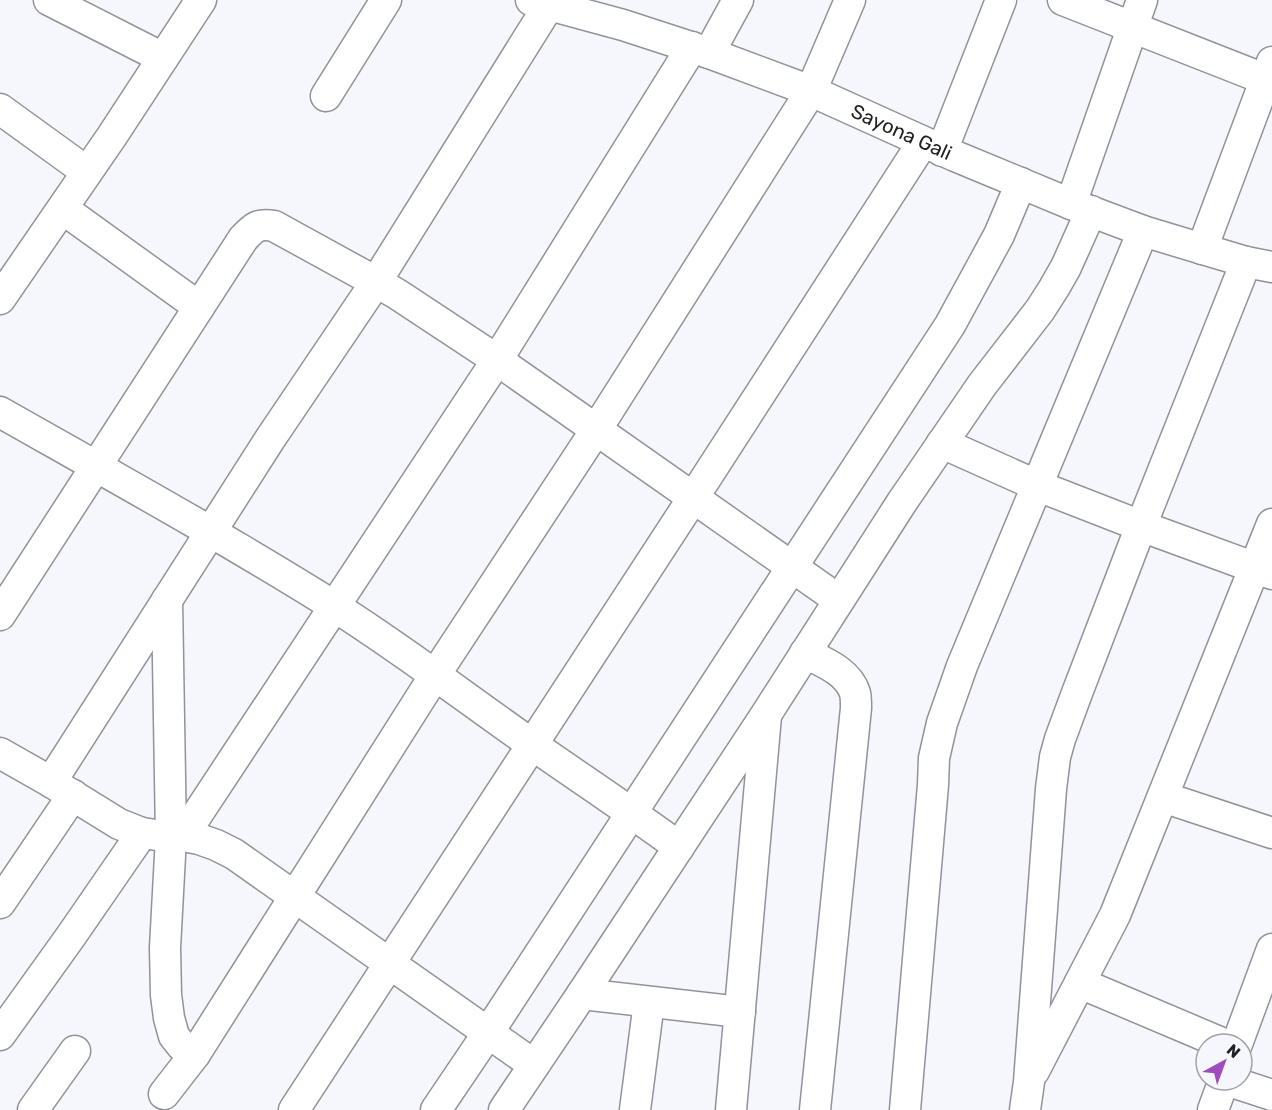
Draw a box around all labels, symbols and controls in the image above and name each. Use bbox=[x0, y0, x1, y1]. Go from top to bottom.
street label: Sayona Gali bbox=[847, 99, 956, 165]
north arrow bbox=[1194, 1032, 1254, 1092]
text: N bbox=[1223, 1040, 1244, 1062]

